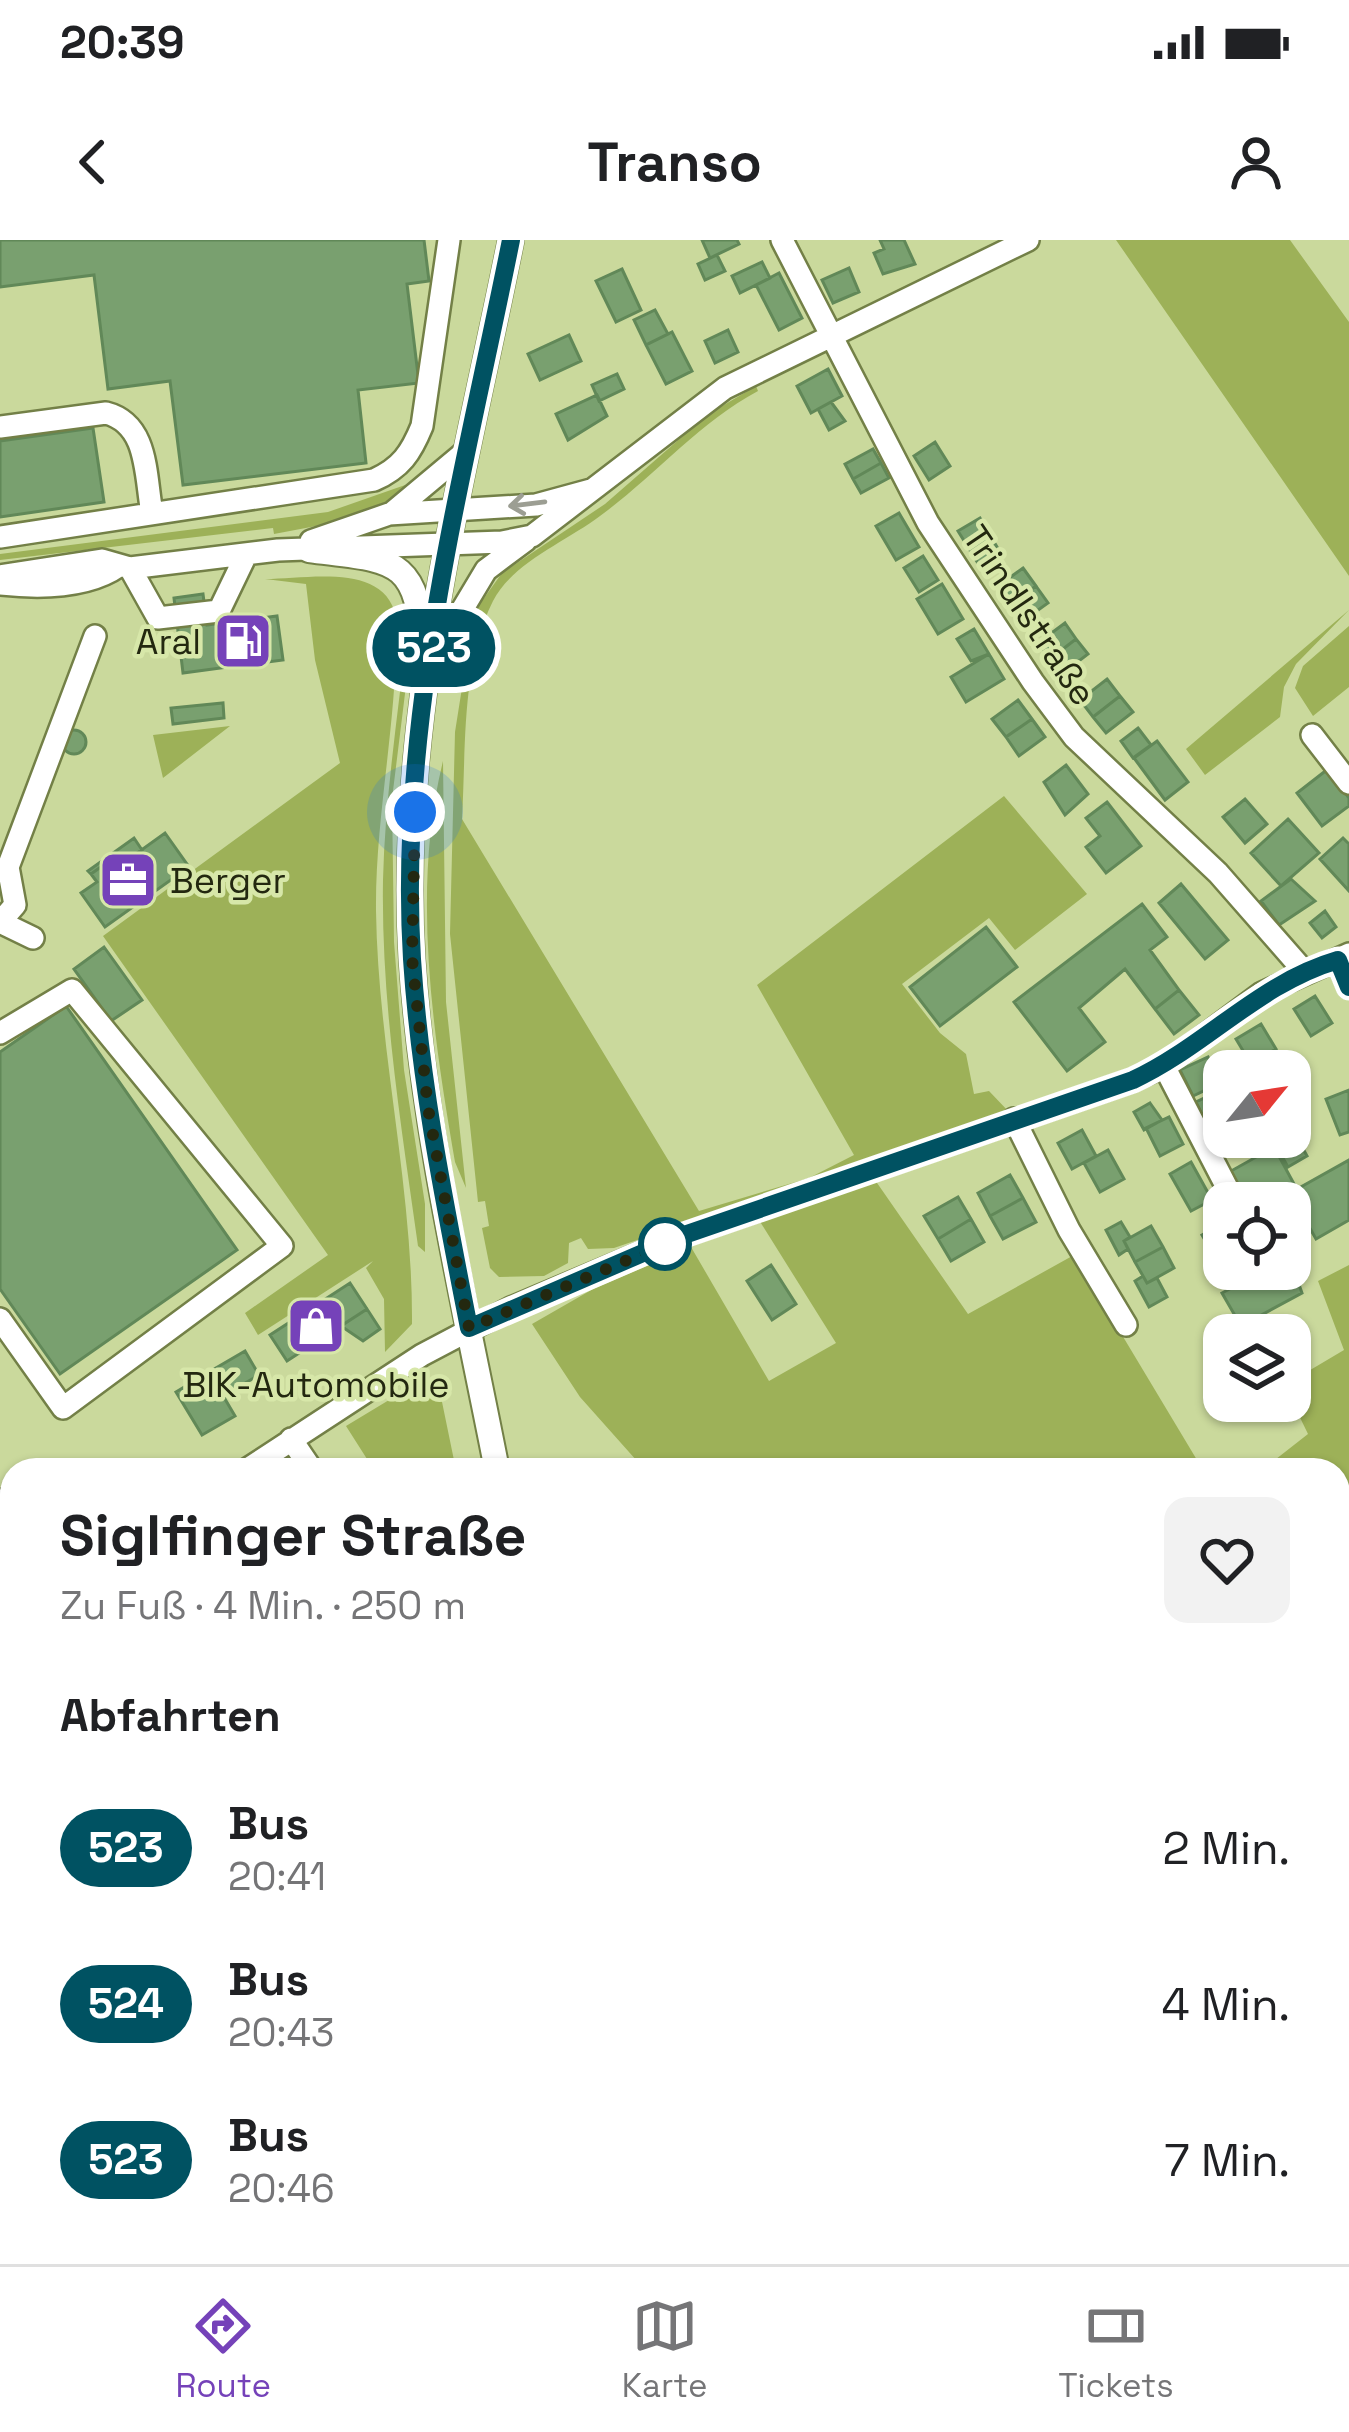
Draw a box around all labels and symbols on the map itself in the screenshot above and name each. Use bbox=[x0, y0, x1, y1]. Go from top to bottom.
one-way arrow bbox=[509, 493, 548, 516]
street label: Trindlstraße bbox=[952, 517, 1106, 714]
line badge: 523 bbox=[365, 609, 503, 687]
fuel station icon: Aral bbox=[212, 610, 274, 672]
place label: Aral bbox=[136, 619, 201, 665]
your location bbox=[385, 782, 445, 842]
office icon: Berger bbox=[97, 849, 159, 911]
place label: Berger bbox=[170, 858, 286, 904]
north arrow bbox=[1203, 1050, 1311, 1158]
unlabelled marker bbox=[640, 1219, 690, 1269]
shop icon: BIK-Automobile bbox=[285, 1295, 347, 1357]
place label: BIK-Automobile bbox=[182, 1362, 450, 1408]

